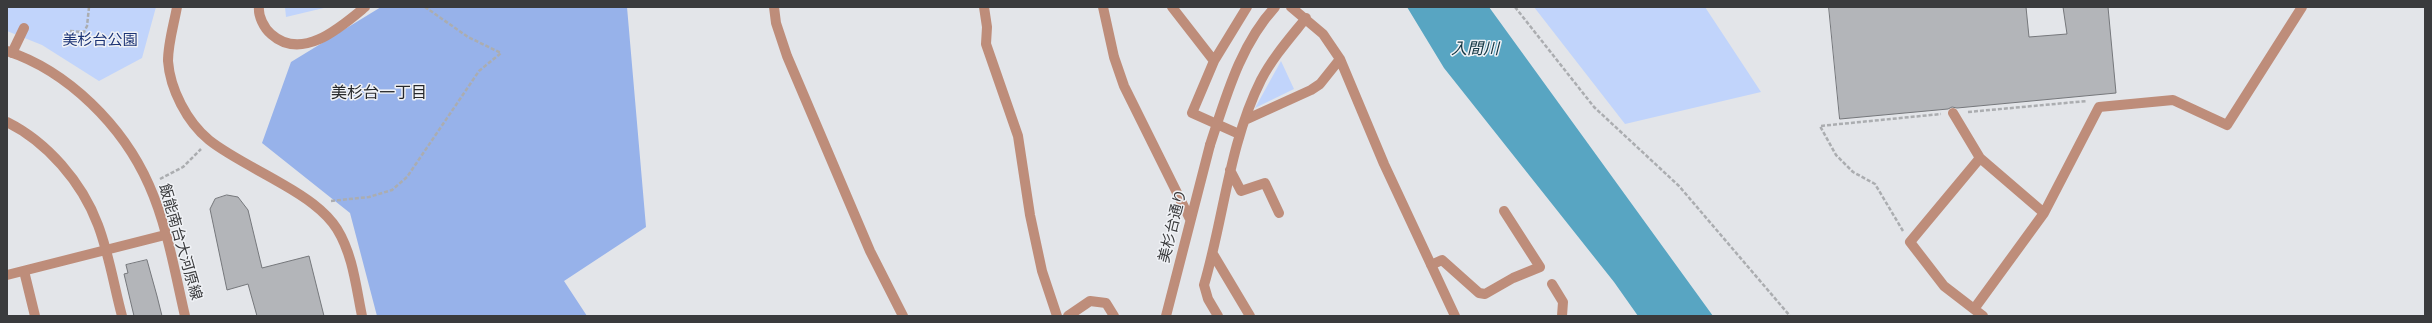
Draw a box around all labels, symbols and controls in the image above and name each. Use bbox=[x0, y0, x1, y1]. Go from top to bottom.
park label: 美杉台公園 bbox=[63, 32, 137, 50]
water label: 入間川 bbox=[1451, 39, 1499, 59]
district label: 美杉台一丁目 bbox=[331, 83, 427, 103]
street label: 飯能南台大河原線 bbox=[155, 182, 205, 302]
street label: 美杉台通り bbox=[1155, 187, 1191, 265]

